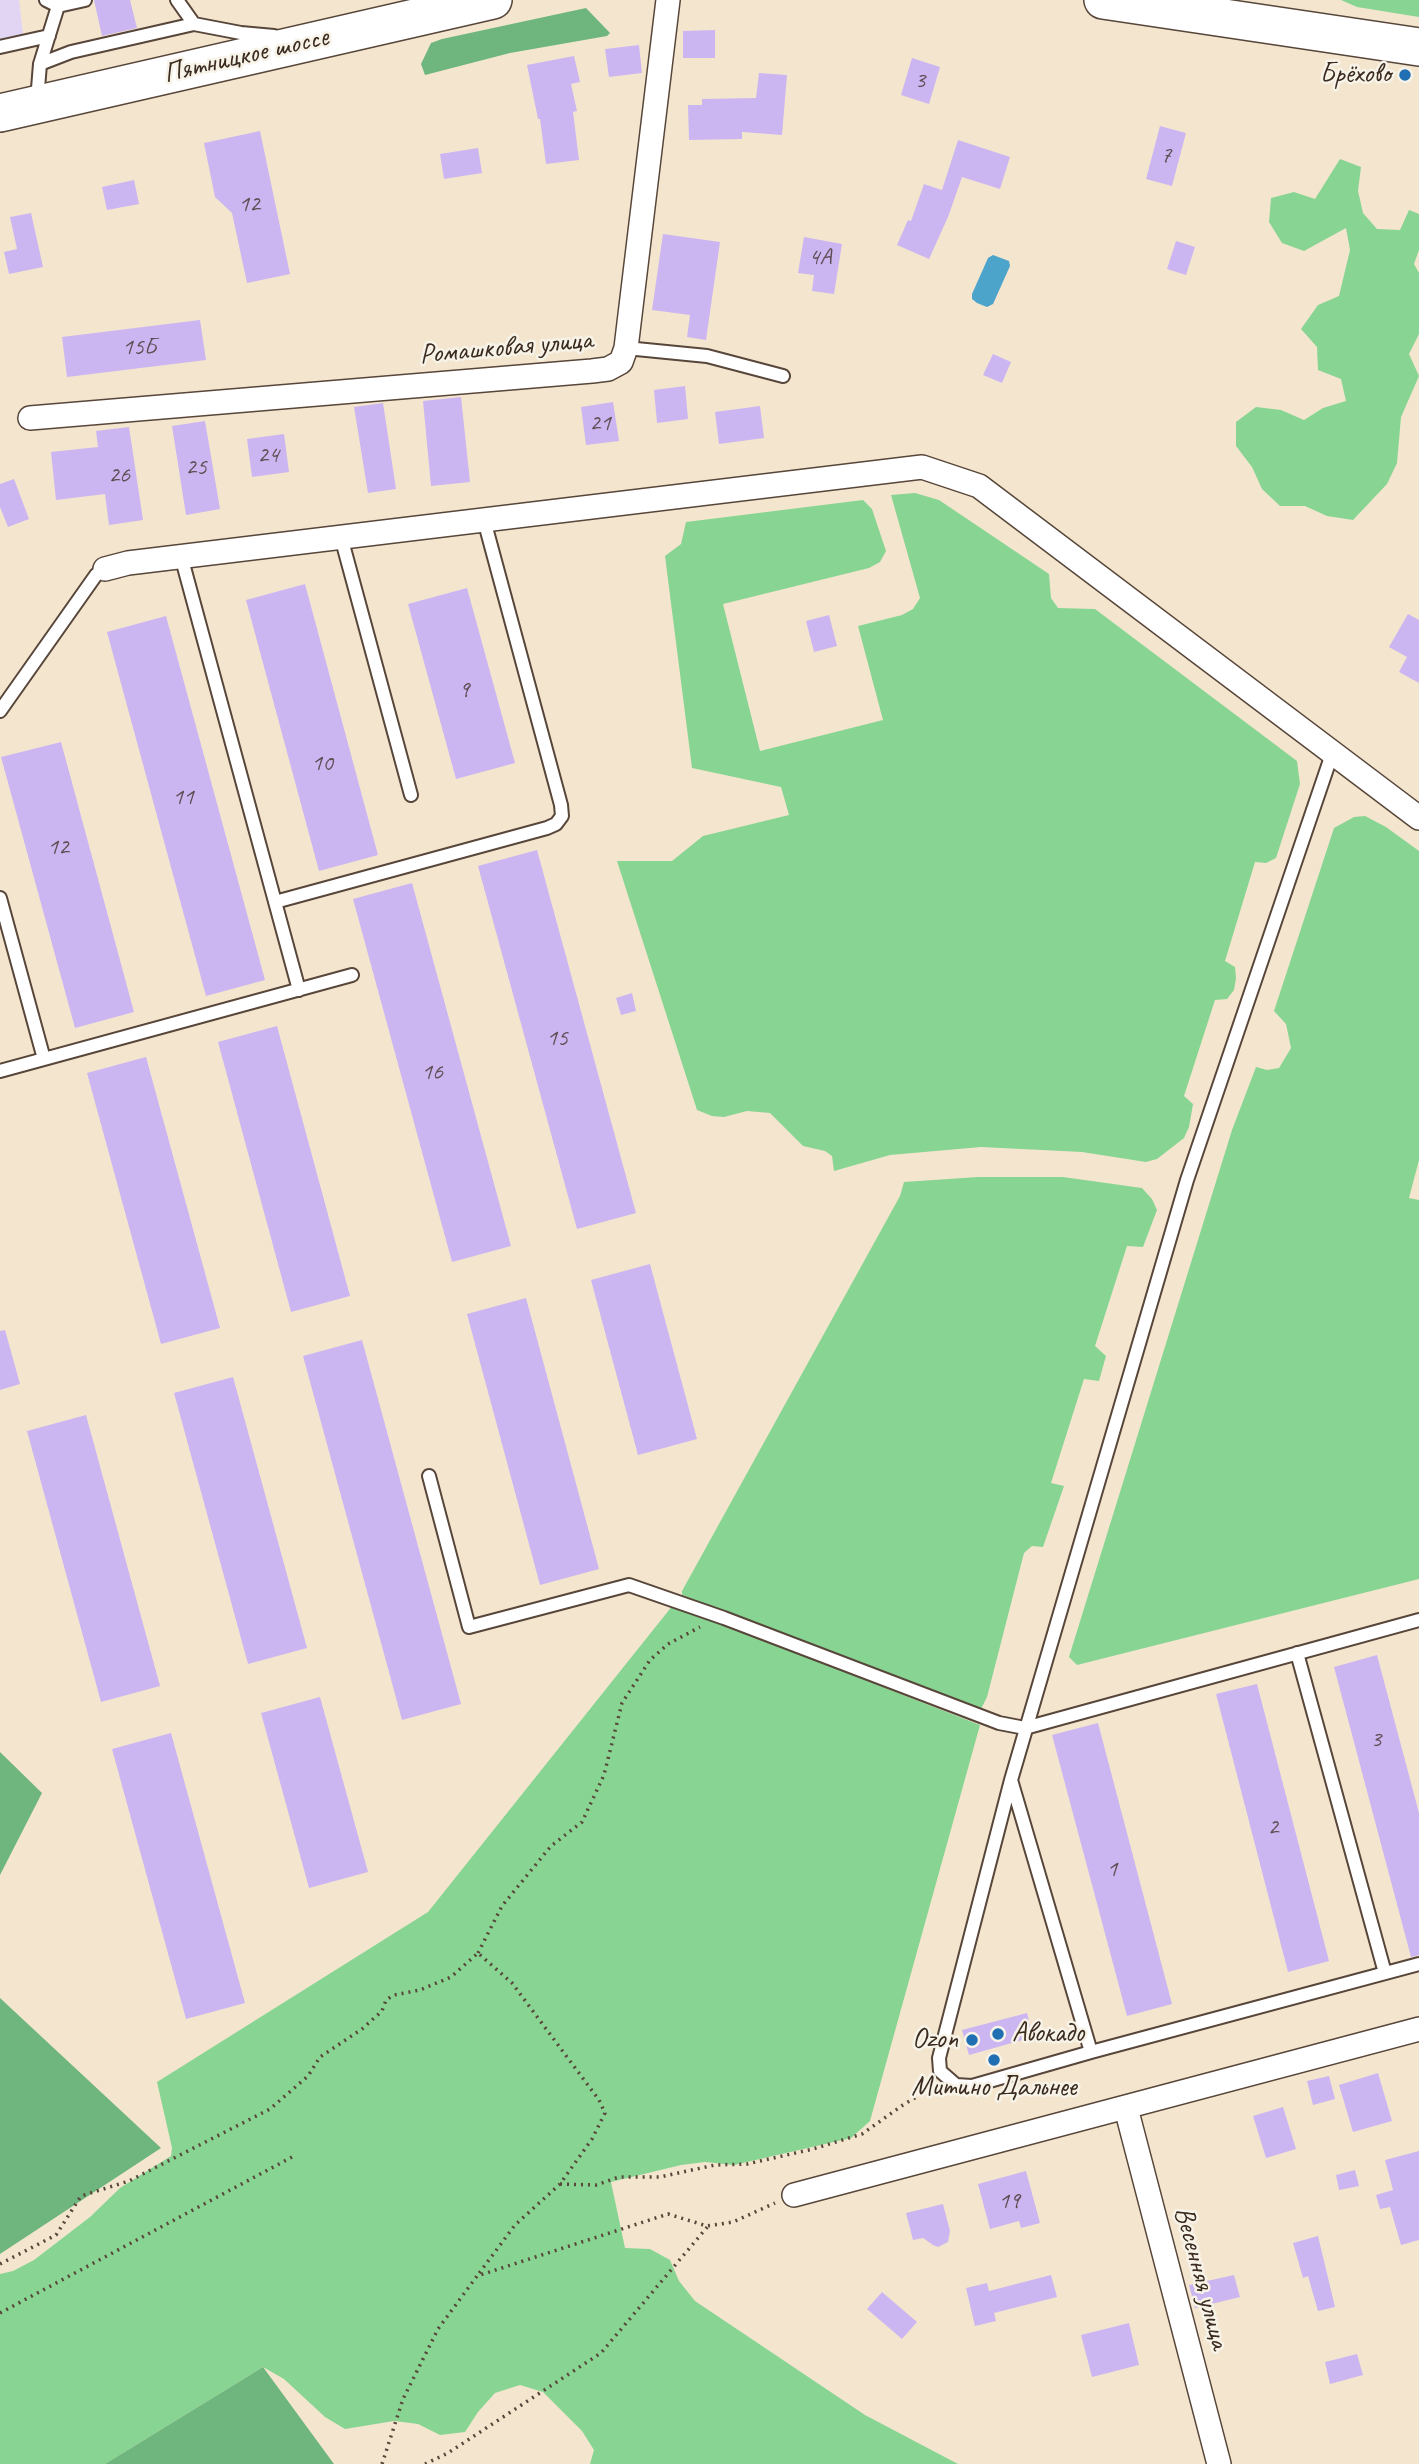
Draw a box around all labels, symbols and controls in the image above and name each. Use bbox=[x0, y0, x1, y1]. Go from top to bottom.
street label: Пятницкое шоссе bbox=[160, 21, 332, 91]
place label: Брёхово bbox=[1320, 58, 1391, 92]
house number: 3 bbox=[915, 67, 925, 95]
marker: Брёхово bbox=[1397, 67, 1413, 83]
house number: 7 bbox=[1161, 142, 1171, 170]
house number: 12 bbox=[238, 191, 260, 219]
house number: 4А bbox=[809, 244, 831, 272]
street label: Ромашковая улица bbox=[418, 324, 594, 372]
house number: 15Б bbox=[122, 334, 156, 362]
house number: 21 bbox=[589, 410, 611, 438]
house number: 24 bbox=[257, 442, 279, 470]
house number: 25 bbox=[185, 454, 207, 482]
house number: 26 bbox=[108, 462, 130, 490]
house number: 9 bbox=[459, 677, 469, 705]
house number: 10 bbox=[311, 750, 333, 778]
house number: 11 bbox=[172, 784, 194, 812]
house number: 12 bbox=[47, 834, 69, 862]
house number: 15 bbox=[546, 1025, 568, 1053]
house number: 16 bbox=[421, 1059, 443, 1087]
house number: 3 bbox=[1371, 1726, 1381, 1754]
house number: 2 bbox=[1268, 1814, 1278, 1842]
house number: 1 bbox=[1107, 1856, 1117, 1884]
place label: Авокадо bbox=[1012, 2017, 1084, 2051]
place label: Ozon bbox=[912, 2023, 958, 2057]
marker: Авокадо bbox=[990, 2026, 1006, 2042]
marker: Ozon bbox=[964, 2032, 980, 2048]
marker: Митино Дальнее bbox=[986, 2052, 1002, 2068]
place label: Митино Дальнее bbox=[911, 2071, 1077, 2105]
house number: 19 bbox=[998, 2188, 1020, 2216]
street label: Весенняя улица bbox=[1166, 2203, 1236, 2353]

